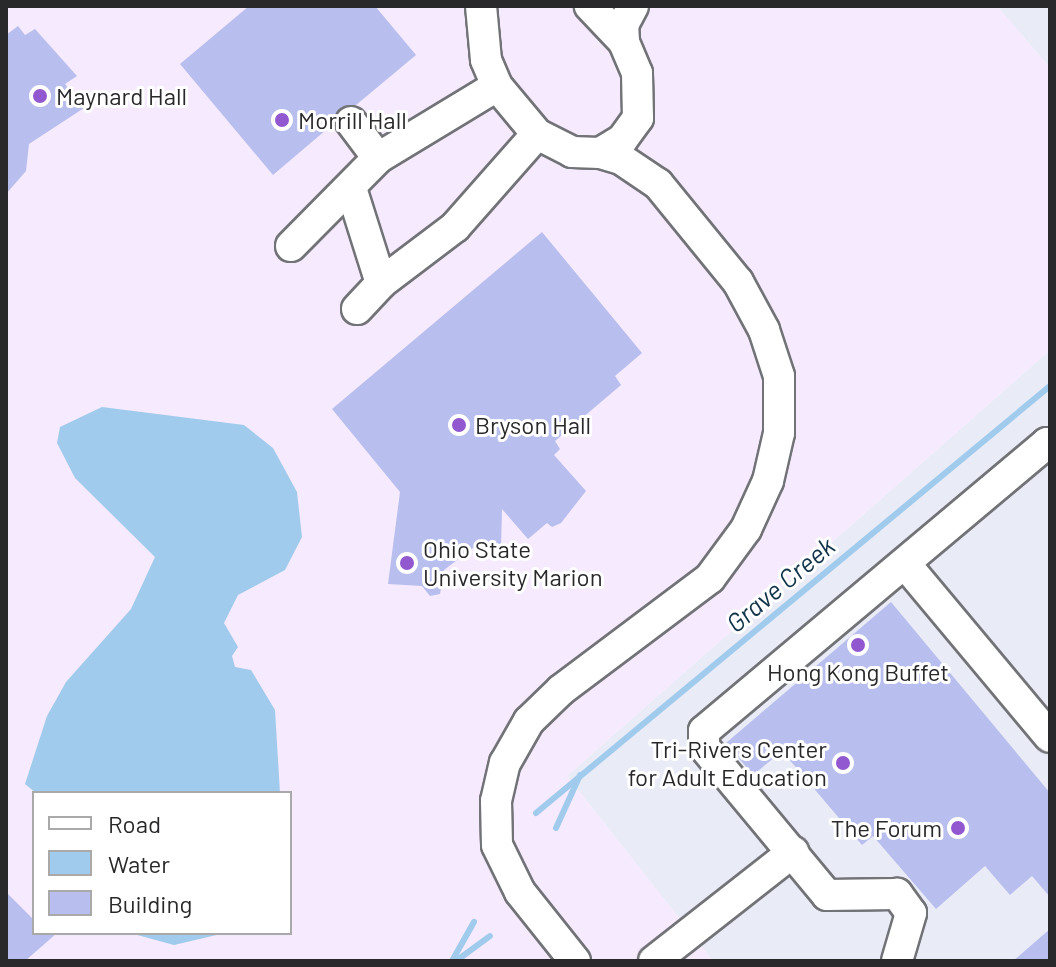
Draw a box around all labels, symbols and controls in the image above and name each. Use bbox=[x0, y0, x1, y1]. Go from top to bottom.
place label: Maynard Hall bbox=[56, 82, 187, 110]
marker: Maynard Hall bbox=[31, 87, 49, 105]
place label: Morrill Hall bbox=[298, 106, 407, 134]
marker: Morrill Hall bbox=[273, 111, 291, 129]
place label: Bryson Hall bbox=[475, 411, 591, 439]
marker: Bryson Hall bbox=[450, 416, 468, 434]
water label: Grave Creek bbox=[719, 530, 841, 638]
place label: Ohio State University Marion bbox=[423, 535, 603, 591]
marker: Ohio State University Marion bbox=[398, 554, 416, 572]
marker: Hong Kong Buffet bbox=[849, 636, 867, 654]
place label: Hong Kong Buffet bbox=[767, 658, 949, 686]
place label: Tri-Rivers Center for Adult Education bbox=[628, 735, 827, 791]
marker: Tri-Rivers Center for Adult Education bbox=[834, 754, 852, 772]
legend bbox=[32, 791, 292, 935]
text: Road bbox=[108, 809, 161, 838]
place label: The Forum bbox=[831, 814, 942, 842]
marker: The Forum bbox=[949, 819, 967, 837]
text: Water bbox=[108, 849, 170, 878]
text: Building bbox=[108, 889, 192, 918]

